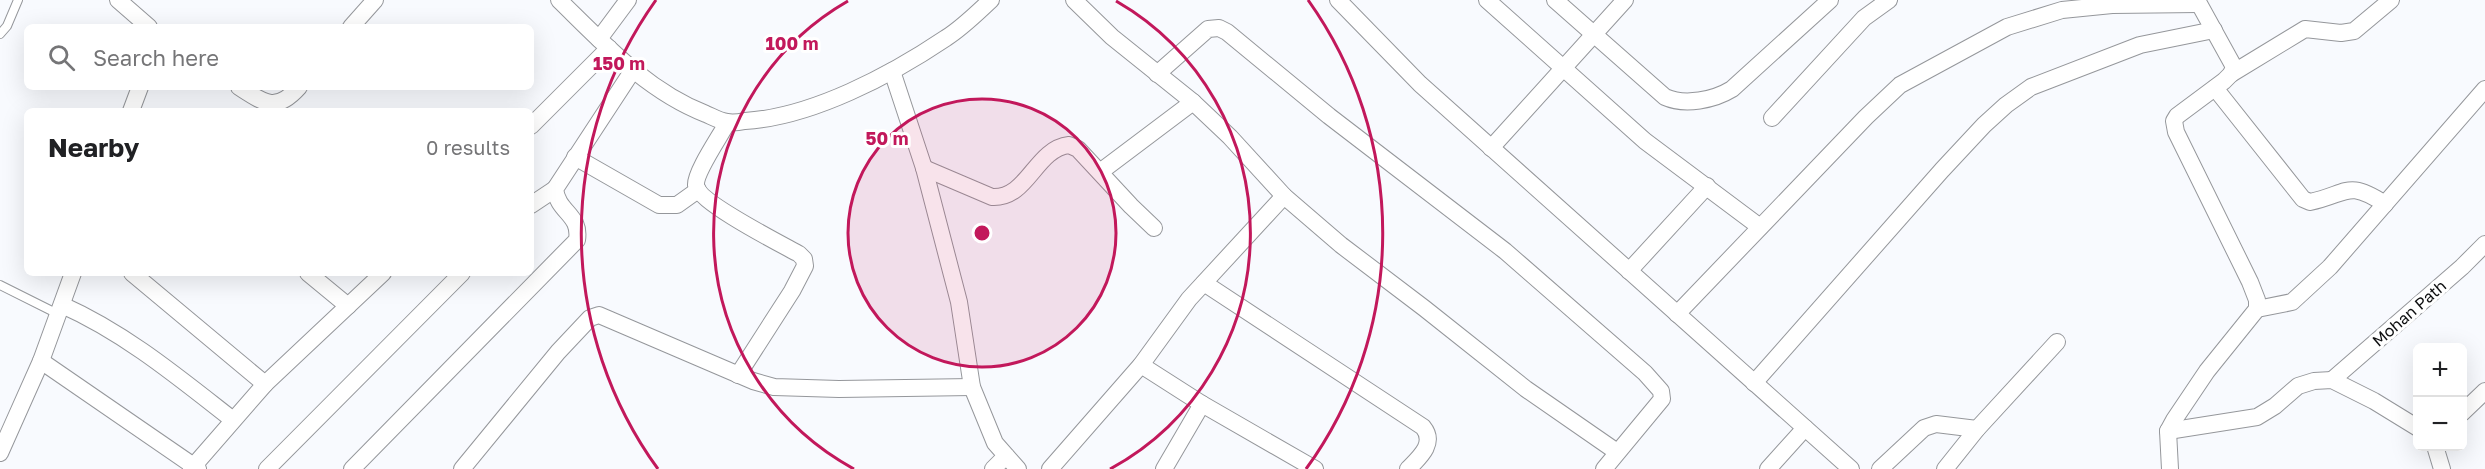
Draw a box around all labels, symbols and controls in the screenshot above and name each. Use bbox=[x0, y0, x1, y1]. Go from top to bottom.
search box bbox=[24, 24, 534, 90]
text: 100 m bbox=[766, 32, 818, 54]
icon: search bbox=[45, 41, 78, 74]
text: Search here bbox=[93, 44, 219, 71]
text: 150 m bbox=[593, 52, 645, 74]
text: 50 m bbox=[866, 127, 908, 149]
text: Nearby bbox=[48, 132, 139, 163]
text: 0 results bbox=[426, 135, 510, 159]
centre of rings bbox=[972, 223, 992, 243]
street label: Mohan Path bbox=[2368, 275, 2450, 351]
map controls bbox=[2413, 343, 2467, 451]
button: + bbox=[2413, 343, 2467, 397]
button: − bbox=[2413, 397, 2467, 451]

